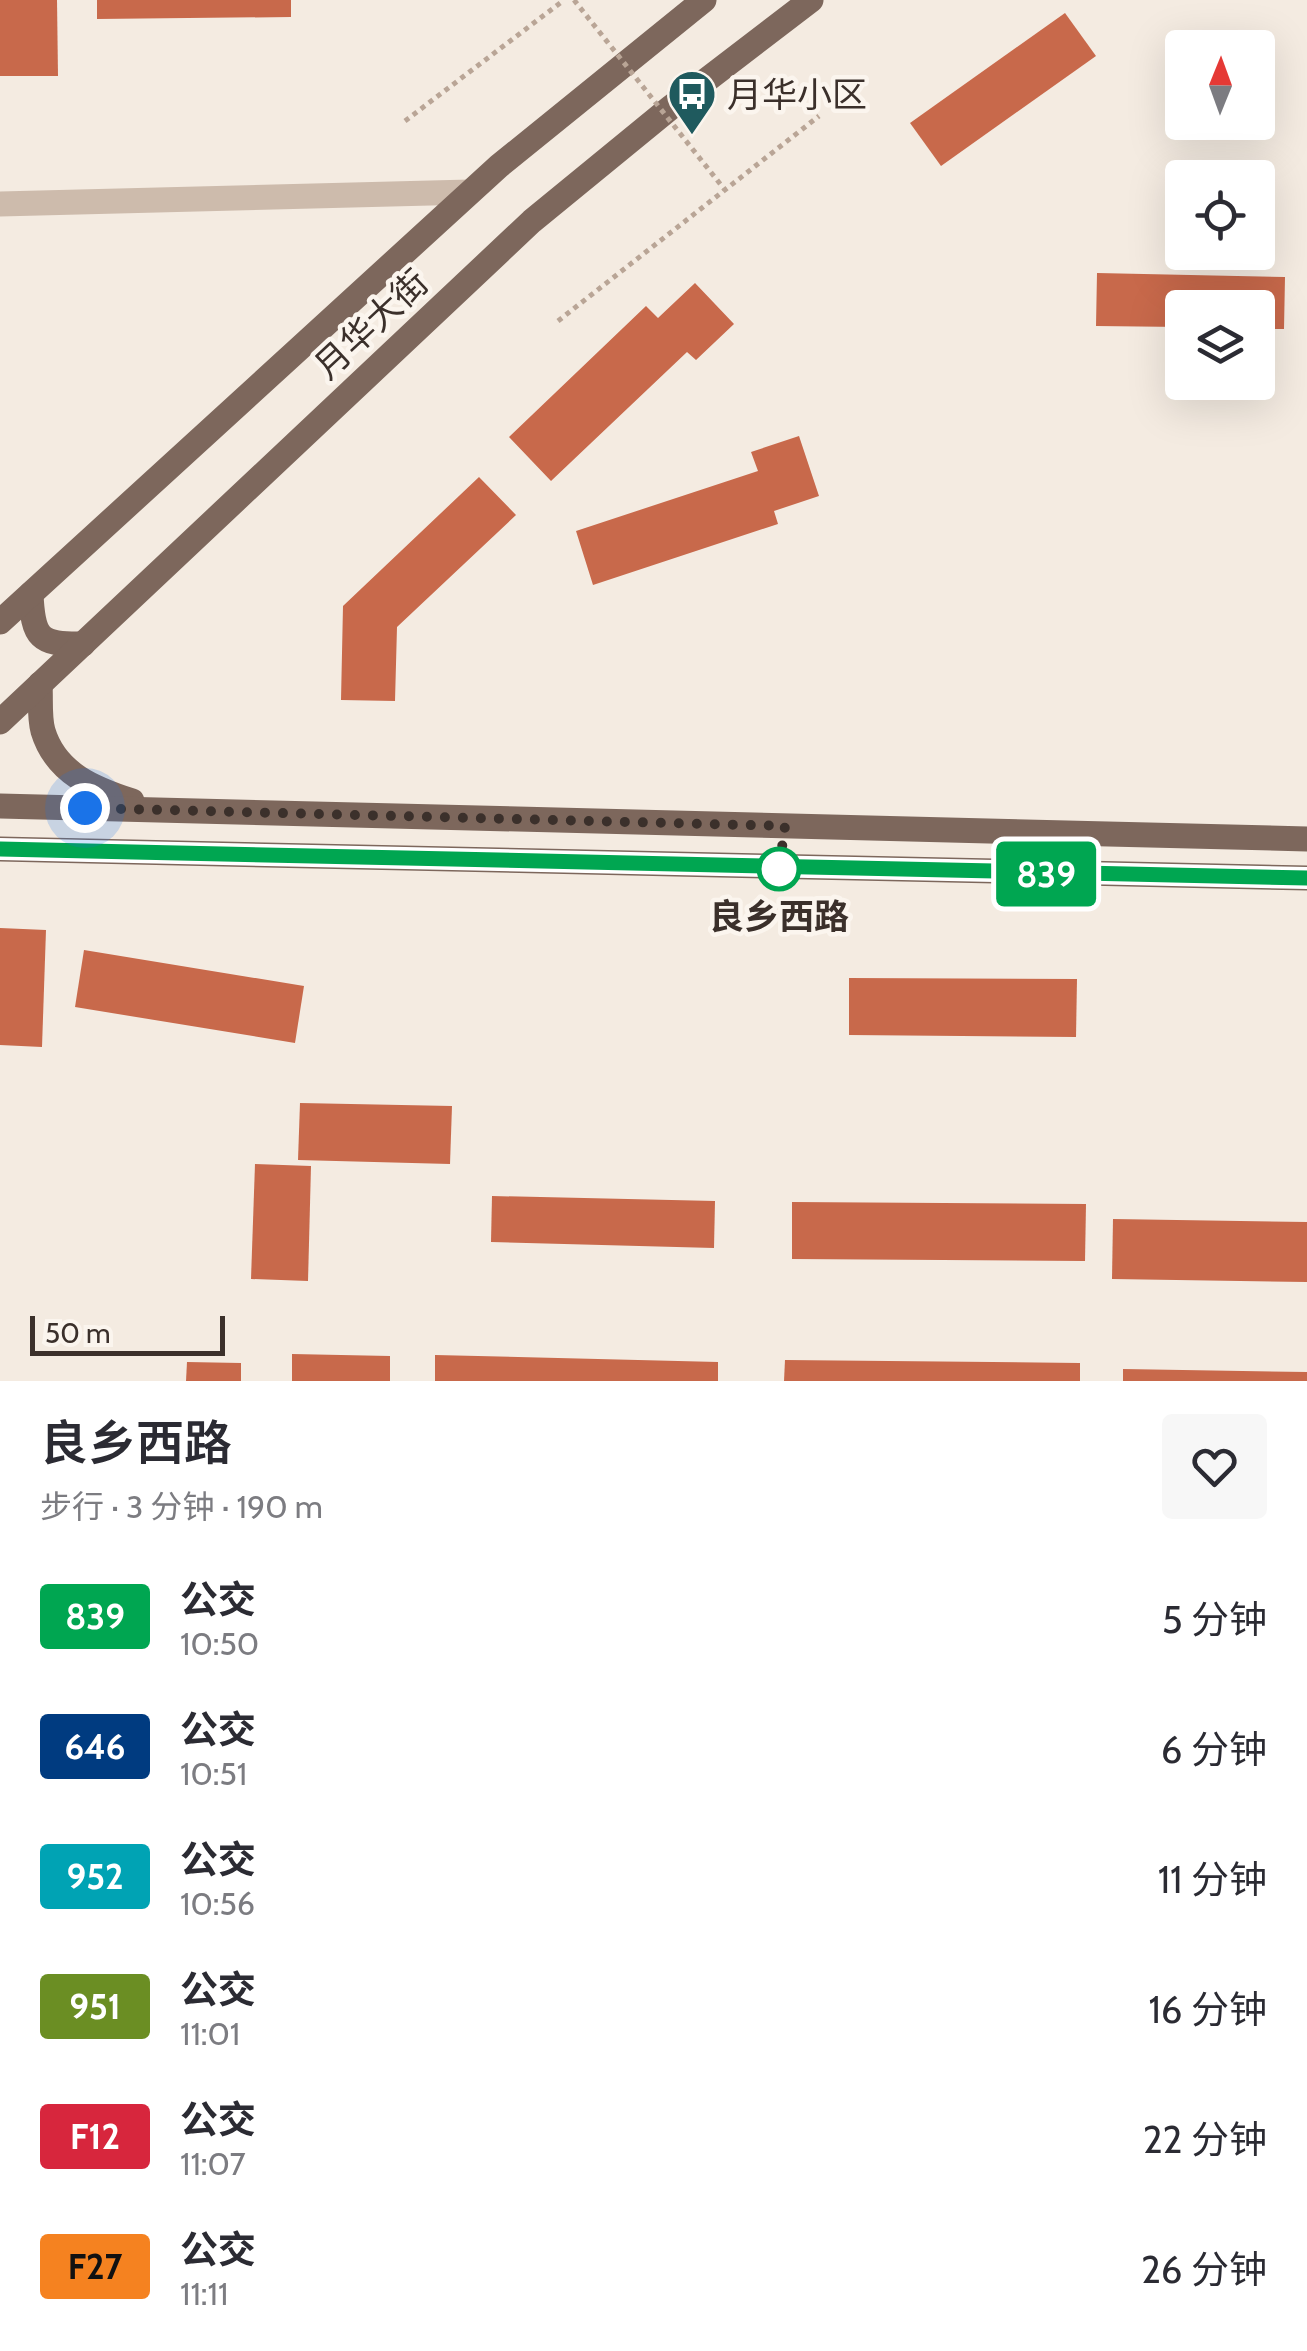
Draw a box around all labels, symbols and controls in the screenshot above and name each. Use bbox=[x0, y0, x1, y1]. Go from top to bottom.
north arrow bbox=[1165, 30, 1275, 140]
map controls bbox=[1165, 30, 1275, 400]
bus stop icon: 月华小区 bbox=[666, 68, 718, 136]
place label: 月华小区 bbox=[727, 73, 867, 116]
button: locate bbox=[1165, 160, 1275, 270]
street label: 月华大街 bbox=[305, 261, 437, 387]
button: layers bbox=[1165, 290, 1275, 400]
your location bbox=[60, 783, 110, 833]
line badge: 839 bbox=[988, 842, 1104, 906]
marker: 良乡西路 bbox=[758, 848, 800, 890]
text: 839 bbox=[1016, 853, 1076, 896]
place label: 良乡西路 bbox=[709, 895, 849, 938]
scale bar bbox=[30, 1311, 225, 1356]
text: 50 m bbox=[45, 1316, 111, 1350]
text: 良乡西路 bbox=[40, 1414, 232, 1472]
button: heart bbox=[1162, 1414, 1267, 1519]
text: 步行 · 3 分钟 · 190 m bbox=[40, 1487, 323, 1526]
text: 公交 bbox=[180, 1576, 256, 1623]
text: 839 bbox=[65, 1595, 125, 1638]
text: 5 分钟 bbox=[1162, 1596, 1267, 1643]
text: 10:50 bbox=[180, 1624, 259, 1663]
text: 公交 bbox=[180, 1706, 256, 1753]
text: 646 bbox=[64, 1725, 126, 1768]
text: 6 分钟 bbox=[1161, 1726, 1267, 1773]
text: 10:51 bbox=[180, 1754, 247, 1793]
text: 公交 bbox=[180, 1836, 256, 1883]
text: 952 bbox=[67, 1855, 123, 1898]
text: 11 分钟 bbox=[1158, 1856, 1267, 1903]
text: 10:56 bbox=[180, 1884, 255, 1923]
text: 公交 bbox=[180, 1966, 256, 2013]
text: 951 bbox=[69, 1985, 121, 2028]
text: 16 分钟 bbox=[1148, 1986, 1267, 2033]
text: 11:01 bbox=[180, 2014, 240, 2053]
text: 公交 bbox=[180, 2096, 256, 2143]
text: F12 bbox=[70, 2115, 120, 2158]
text: 22 分钟 bbox=[1143, 2116, 1267, 2163]
text: 11:07 bbox=[180, 2144, 246, 2183]
text: 公交 bbox=[180, 2226, 256, 2273]
text: F27 bbox=[68, 2245, 122, 2288]
text: 26 分钟 bbox=[1141, 2246, 1267, 2293]
text: 11:11 bbox=[180, 2274, 228, 2313]

